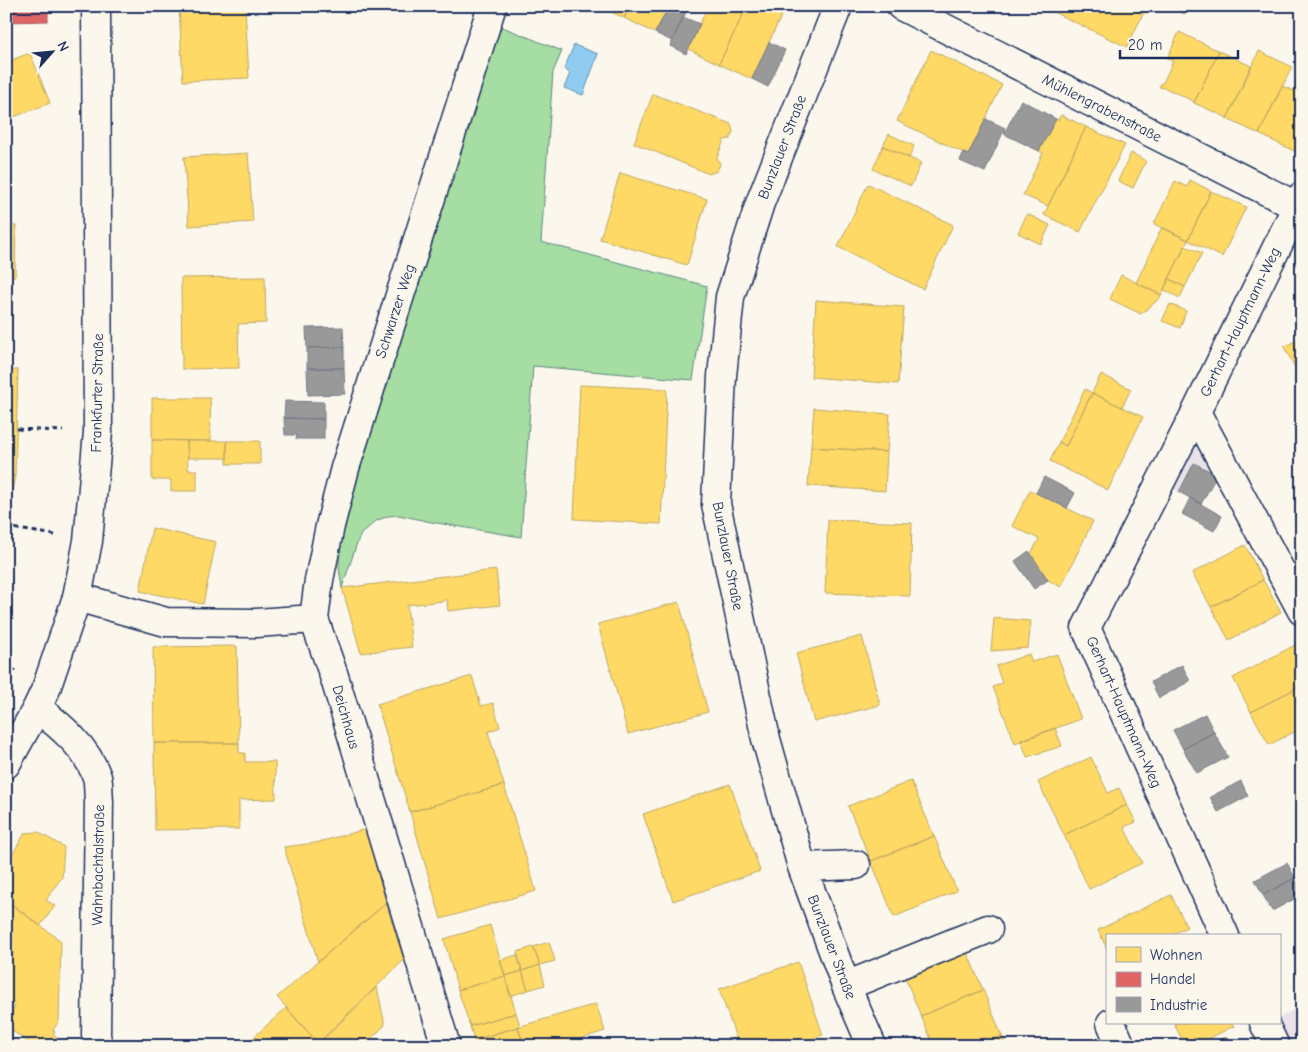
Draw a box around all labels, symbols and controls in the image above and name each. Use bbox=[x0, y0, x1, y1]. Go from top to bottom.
north arrow bbox=[28, 28, 78, 78]
scale bar bbox=[1120, 28, 1238, 60]
text: 20 m bbox=[1128, 36, 1162, 54]
text: N bbox=[53, 38, 73, 54]
street label: Mühlengrabenstraße bbox=[1039, 70, 1165, 146]
street label: Bunzlauer Straße bbox=[754, 92, 810, 202]
street label: Gerhart-Hauptmann-Weg bbox=[1196, 244, 1284, 400]
street label: Schwarzer Weg bbox=[371, 262, 419, 360]
street label: Frankfurter Straße bbox=[87, 333, 107, 453]
street label: Bunzlauer Straße bbox=[709, 500, 747, 612]
street label: Gerhart-Hauptmann-Weg bbox=[1082, 633, 1166, 791]
street label: Deichhaus bbox=[328, 683, 364, 751]
street label: Wahnbachtalstraße bbox=[88, 804, 108, 926]
street label: Bunzlauer Straße bbox=[804, 892, 860, 1002]
legend bbox=[1106, 934, 1280, 1024]
text: Wohnen bbox=[1150, 946, 1203, 964]
text: Handel bbox=[1150, 970, 1196, 988]
text: Industrie bbox=[1150, 996, 1208, 1014]

